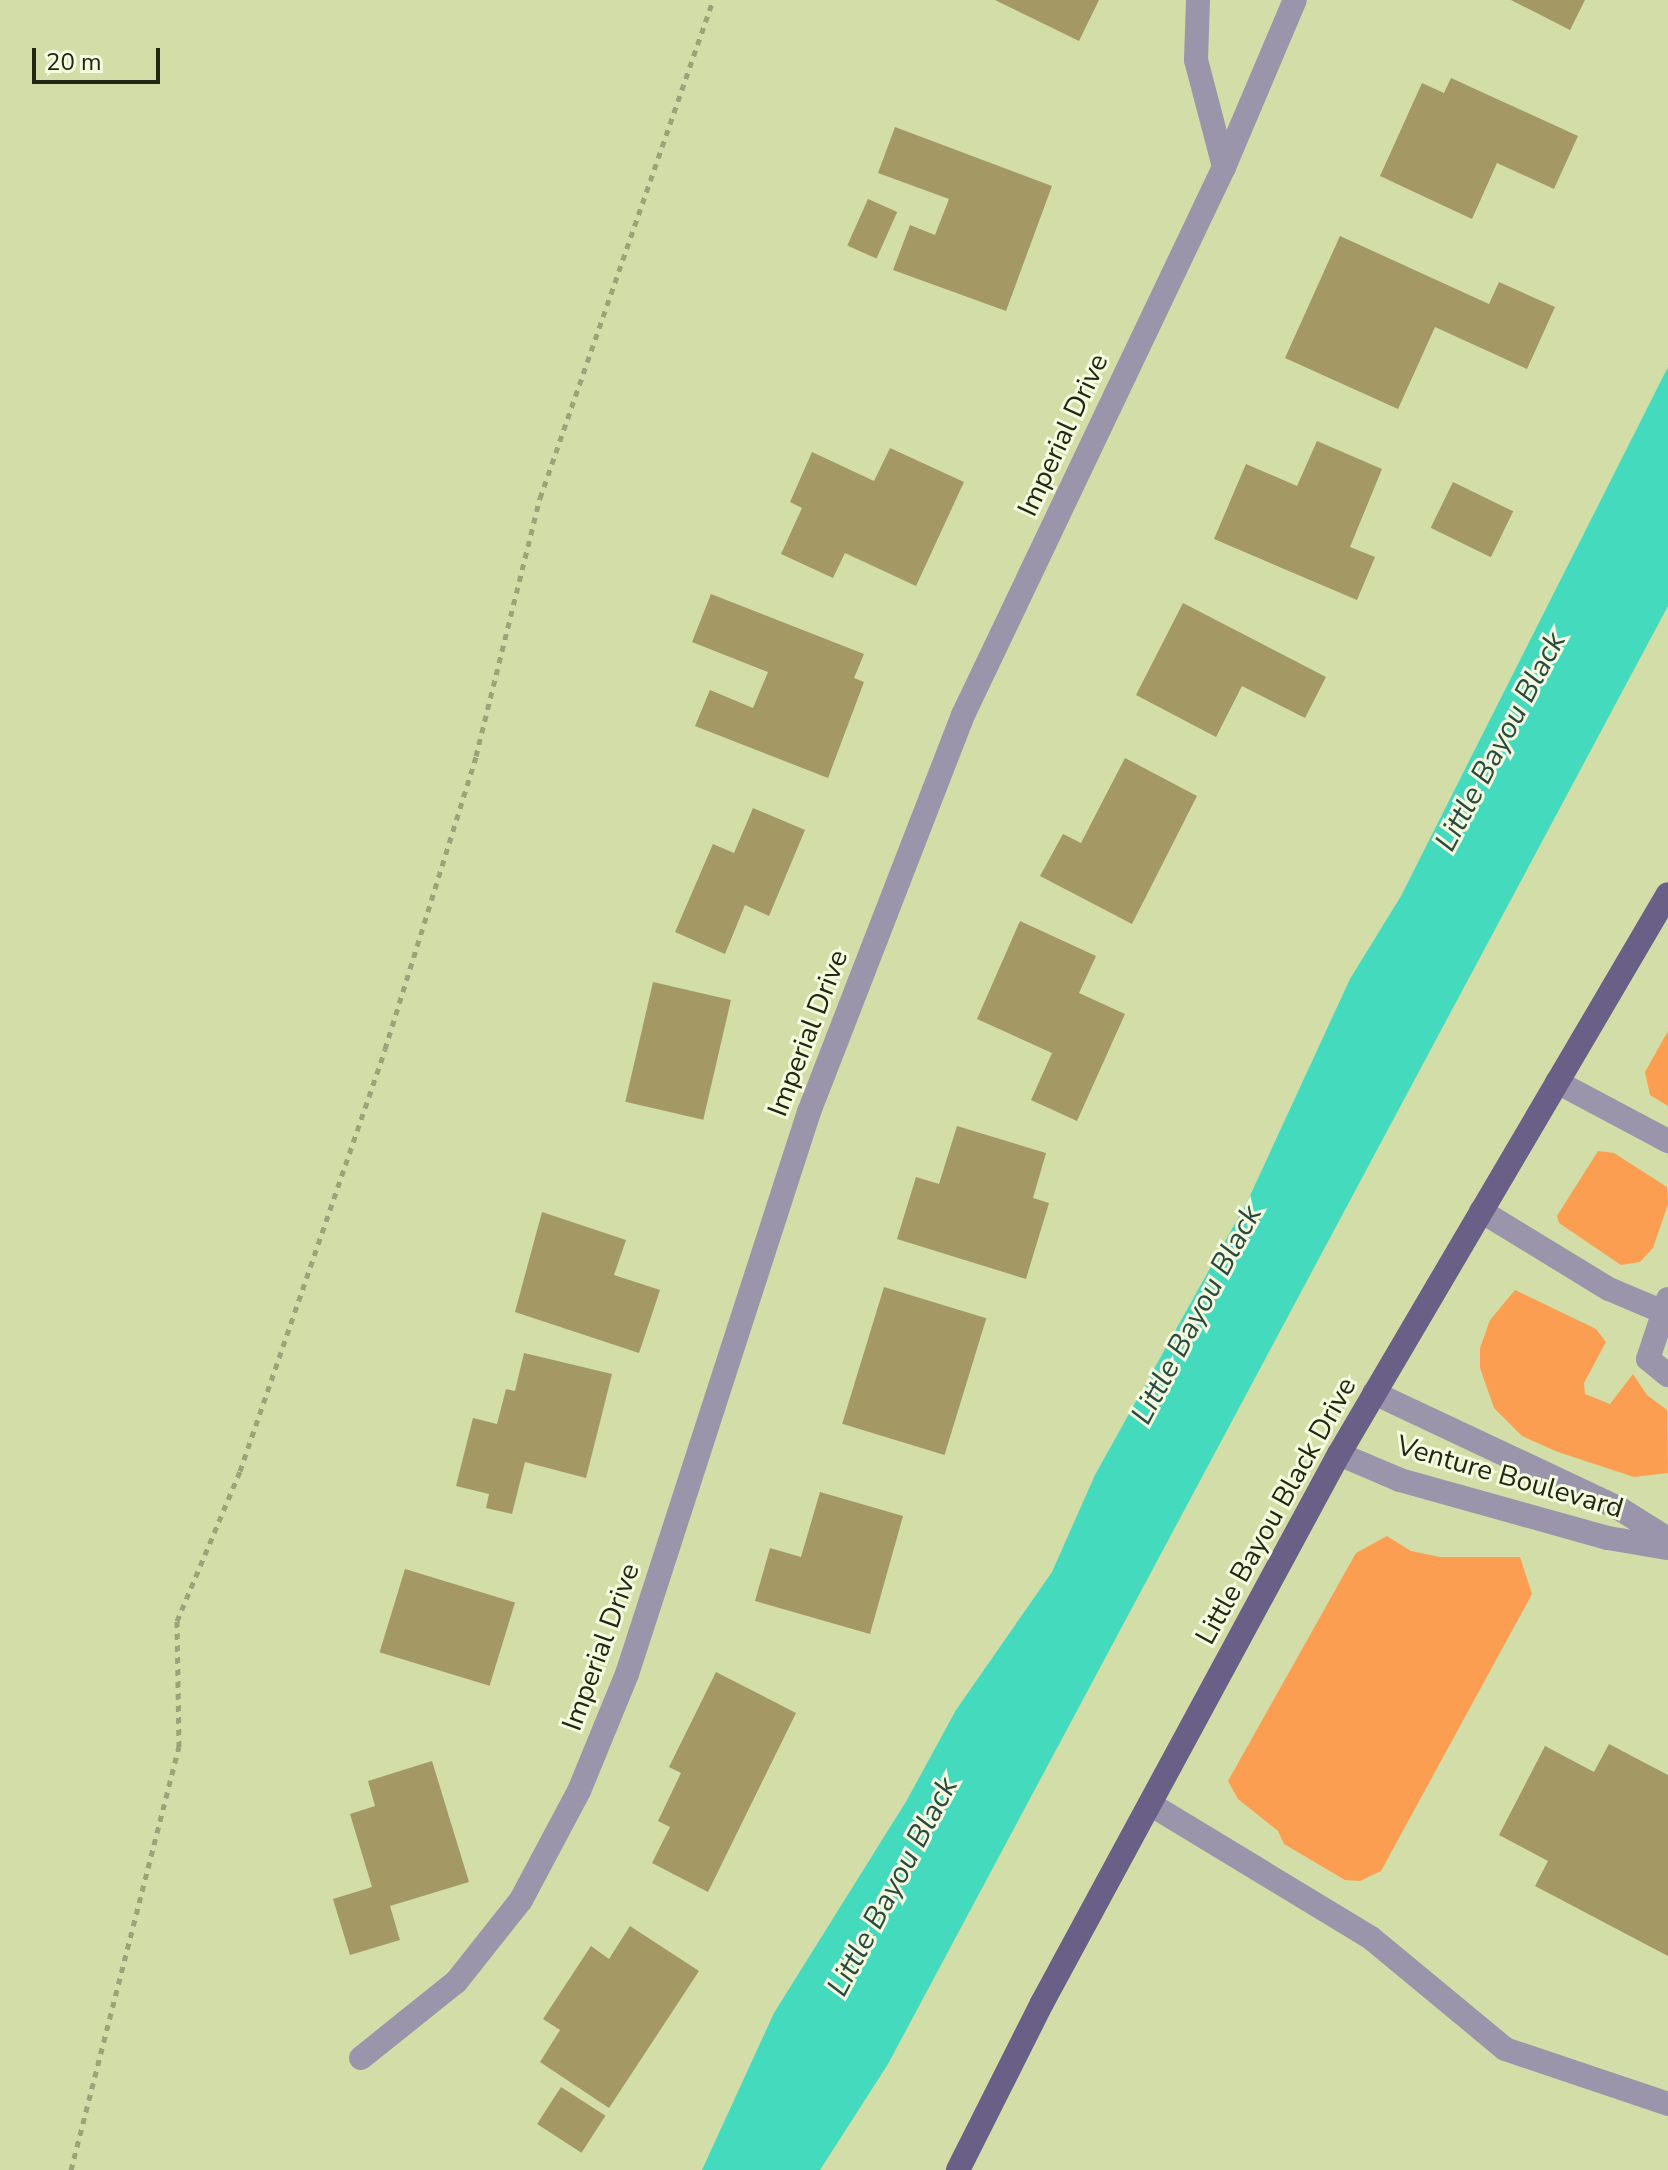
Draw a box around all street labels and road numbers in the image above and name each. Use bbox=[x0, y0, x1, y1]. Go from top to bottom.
street label: Imperial Drive bbox=[1011, 348, 1115, 522]
street label: Imperial Drive bbox=[761, 945, 855, 1121]
street label: Little Bayou Black Drive bbox=[1189, 1372, 1363, 1650]
street label: Venture Boulevard bbox=[1393, 1429, 1627, 1525]
street label: Imperial Drive bbox=[555, 1559, 647, 1735]

